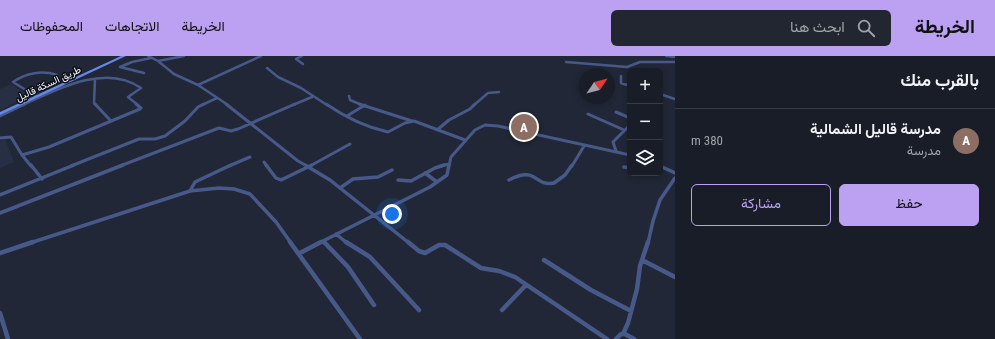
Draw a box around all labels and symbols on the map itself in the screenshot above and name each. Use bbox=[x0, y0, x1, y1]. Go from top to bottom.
street label: طريق السكة قاليل bbox=[14, 63, 83, 104]
north arrow bbox=[579, 68, 615, 104]
pin: A bbox=[511, 112, 537, 142]
your location bbox=[382, 204, 402, 224]

